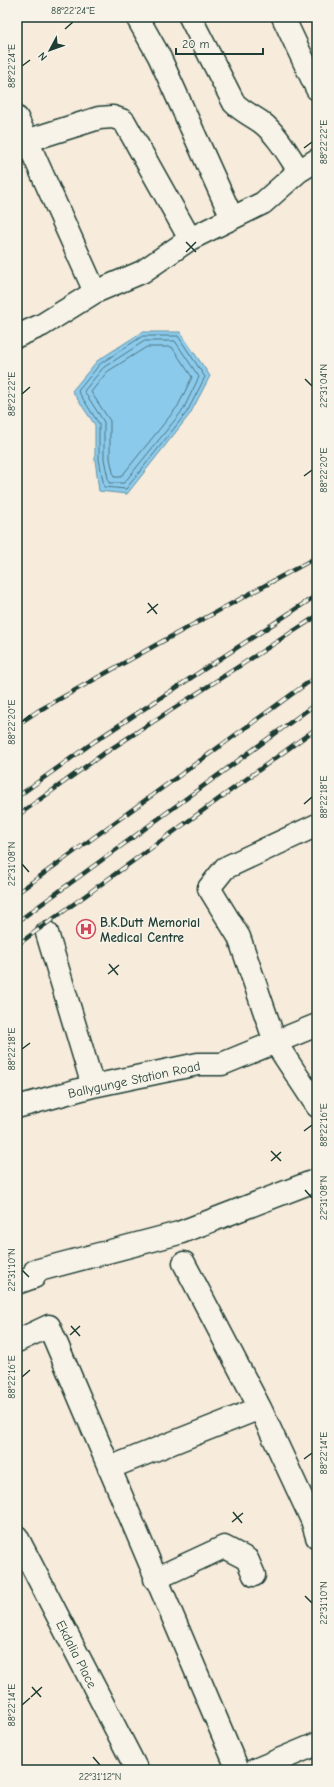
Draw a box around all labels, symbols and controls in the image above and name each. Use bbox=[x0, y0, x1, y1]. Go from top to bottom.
text: 88°22'24"E bbox=[51, 5, 95, 17]
north arrow bbox=[30, 30, 70, 70]
scale bar bbox=[176, 30, 263, 56]
text: 20 m bbox=[182, 37, 210, 51]
text: 88°22'24"E bbox=[6, 44, 18, 88]
text: N bbox=[36, 49, 50, 63]
text: 88°22'22"E bbox=[318, 120, 330, 164]
text: 22°31'04"N bbox=[318, 364, 330, 408]
text: 88°22'22"E bbox=[6, 372, 18, 416]
text: 88°22'20"E bbox=[318, 447, 330, 493]
text: 88°22'20"E bbox=[6, 699, 18, 745]
text: 88°22'18"E bbox=[318, 775, 330, 819]
text: 22°31'08"N bbox=[6, 842, 18, 886]
place label: B.K.Dutt Memorial Medical Centre bbox=[100, 915, 200, 945]
hospital icon: B.K.Dutt Memorial Medical Centre bbox=[75, 918, 97, 940]
text: 88°22'18"E bbox=[6, 1027, 18, 1071]
street label: Ballygunge Station Road bbox=[67, 1058, 202, 1101]
text: 88°22'16"E bbox=[318, 1103, 330, 1147]
text: 22°31'08"N bbox=[318, 1176, 330, 1220]
text: 22°31'10"N bbox=[6, 1248, 18, 1292]
text: 88°22'16"E bbox=[6, 1355, 18, 1399]
text: 88°22'14"E bbox=[318, 1432, 330, 1474]
text: 22°31'10"N bbox=[318, 1581, 330, 1625]
street label: Ekdalia Place bbox=[53, 1618, 100, 1691]
text: 88°22'14"E bbox=[6, 1684, 18, 1726]
text: 22°31'12"N bbox=[79, 1771, 121, 1783]

